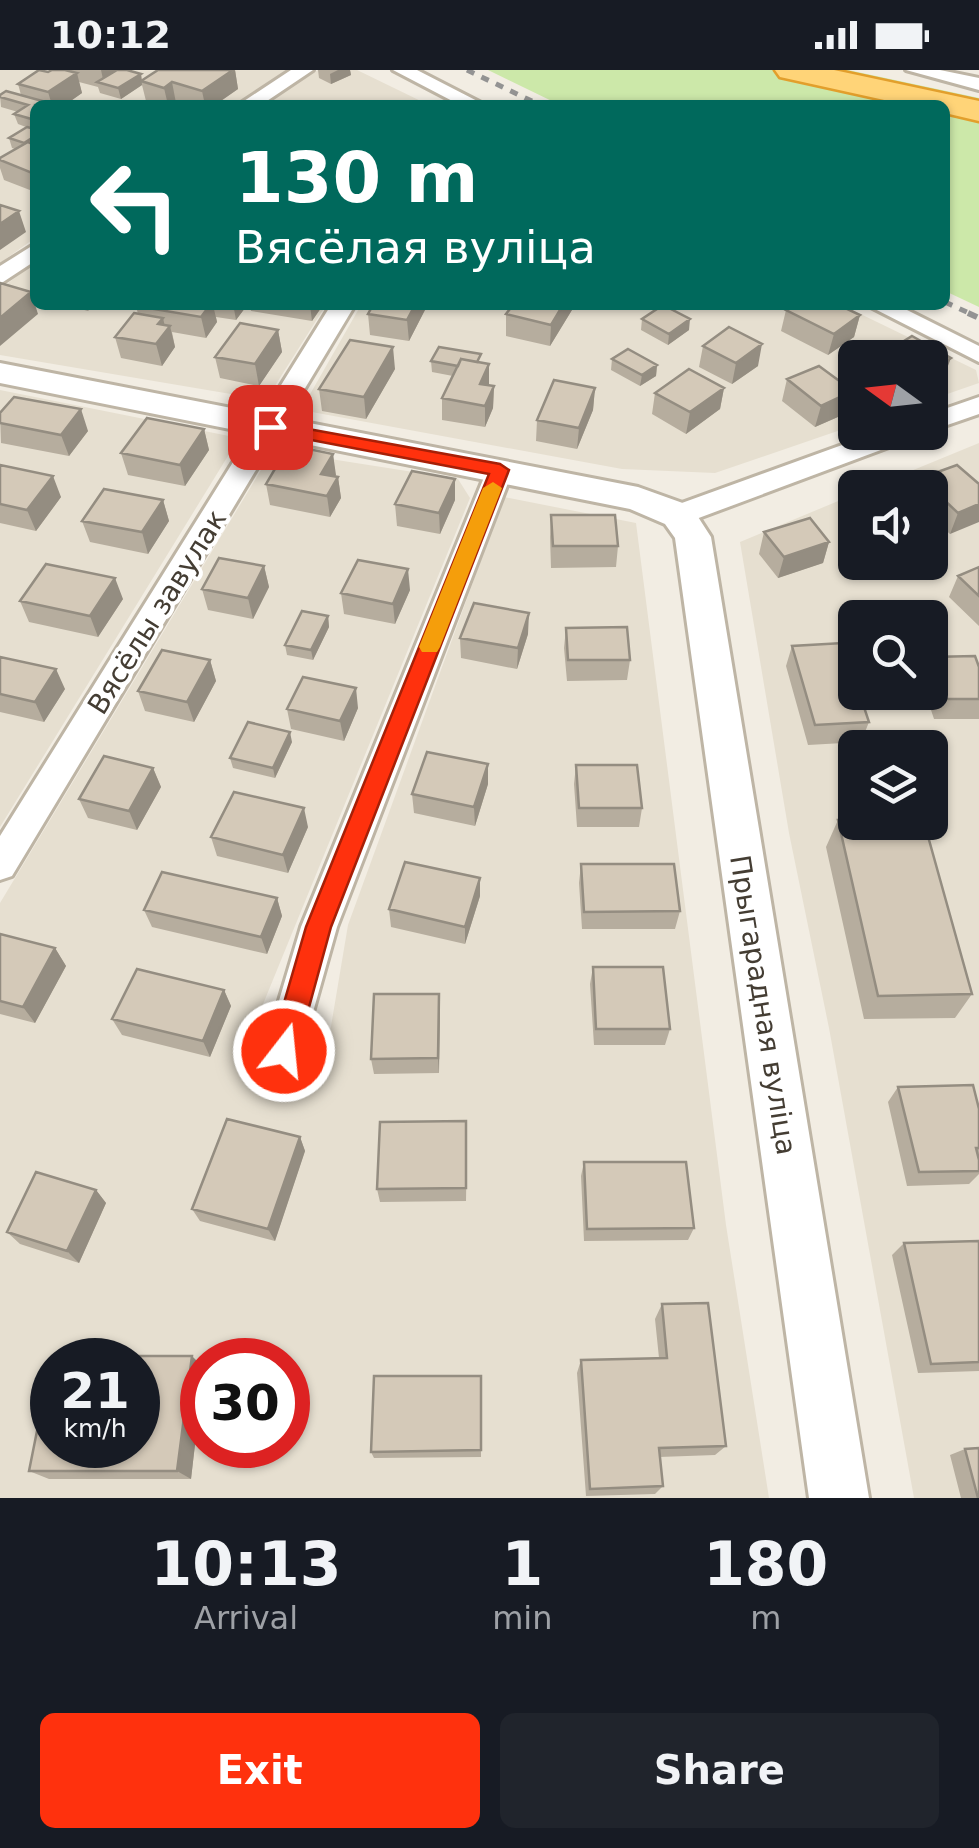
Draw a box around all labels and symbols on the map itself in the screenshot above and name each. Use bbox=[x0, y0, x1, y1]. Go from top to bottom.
north arrow bbox=[838, 340, 948, 450]
pin bbox=[228, 385, 313, 470]
street label: Вясёлы завулак bbox=[81, 504, 233, 720]
street label: Прыгарадная вуліца bbox=[723, 853, 803, 1157]
position arrow bbox=[232, 999, 336, 1103]
speed limit sign: 30 bbox=[180, 1338, 310, 1468]

